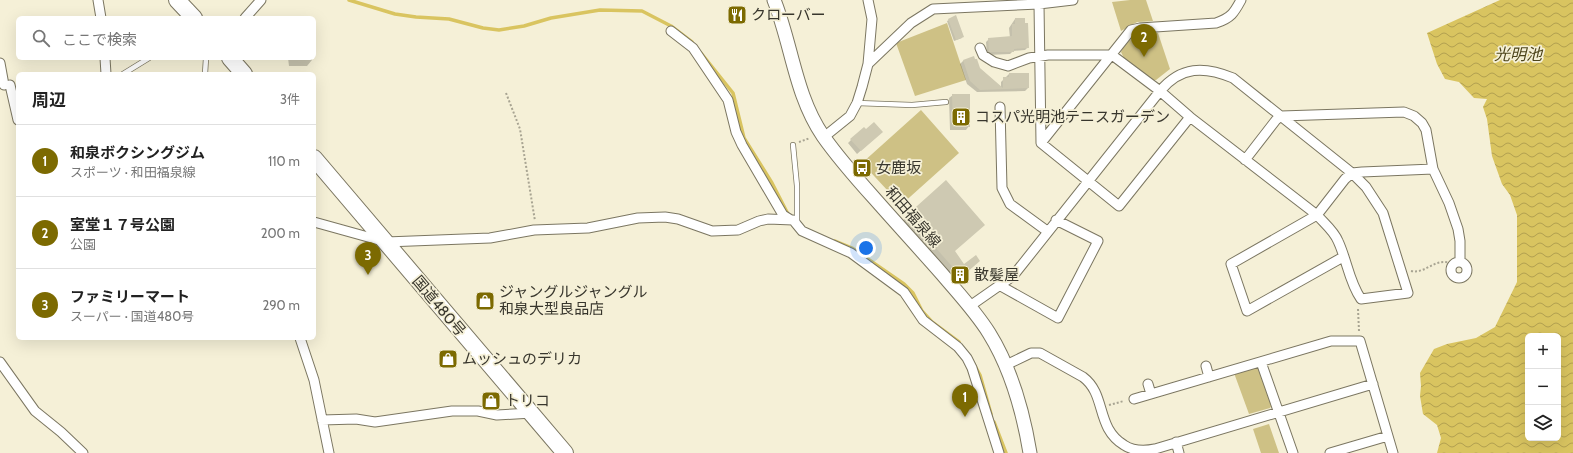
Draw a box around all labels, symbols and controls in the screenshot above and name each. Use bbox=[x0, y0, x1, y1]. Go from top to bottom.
restaurant icon: クローバー bbox=[726, 4, 748, 26]
place label: クローバー bbox=[751, 6, 826, 24]
search box bbox=[16, 16, 316, 60]
pin: 2 bbox=[1131, 24, 1157, 57]
icon: search bbox=[30, 27, 52, 49]
text: ここで検索 bbox=[62, 31, 137, 49]
water label: 光明池 bbox=[1494, 45, 1544, 64]
text: 周辺 bbox=[32, 90, 66, 110]
text: 3件 bbox=[280, 91, 300, 107]
building icon: コスパ光明池テニスガーデン bbox=[950, 106, 972, 128]
place label: コスパ光明池テニスガーデン bbox=[975, 108, 1170, 126]
text: 和泉ボクシングジム bbox=[70, 144, 205, 162]
text: 1 bbox=[43, 153, 47, 169]
text: 110 m bbox=[268, 153, 300, 169]
bus stop icon: 女鹿坂 bbox=[851, 157, 873, 179]
place label: 女鹿坂 bbox=[876, 159, 921, 177]
text: スポーツ · 和田福泉線 bbox=[70, 164, 196, 180]
street label: 和田福泉線 bbox=[882, 183, 944, 251]
text: 室堂１７号公園 bbox=[70, 216, 175, 234]
text: 2 bbox=[42, 225, 48, 241]
text: 200 m bbox=[261, 225, 300, 241]
text: 公園 bbox=[70, 236, 96, 252]
your location bbox=[856, 238, 876, 258]
pin: 3 bbox=[355, 242, 381, 275]
building icon: 散髪屋 bbox=[949, 264, 971, 286]
place label: 散髪屋 bbox=[974, 266, 1019, 284]
street label: 国道480号 bbox=[409, 272, 469, 340]
place label: ジャングルジャングル 和泉大型良品店 bbox=[499, 283, 648, 318]
text: ファミリーマート bbox=[70, 288, 190, 306]
shop icon: ジャングルジャングル 和泉大型良品店 bbox=[474, 290, 496, 312]
text: 3 bbox=[41, 297, 49, 313]
text: 290 m bbox=[262, 297, 300, 313]
text: スーパー · 国道480号 bbox=[70, 308, 194, 324]
map controls bbox=[1525, 333, 1561, 441]
button: + bbox=[1525, 333, 1561, 369]
shop icon: ムッシュのデリカ bbox=[437, 348, 459, 370]
place label: ムッシュのデリカ bbox=[462, 350, 582, 368]
button: − bbox=[1525, 369, 1561, 405]
pin: 1 bbox=[952, 384, 978, 417]
shop icon: トリコ bbox=[480, 390, 502, 412]
place label: トリコ bbox=[505, 392, 550, 410]
button: layers bbox=[1525, 405, 1561, 441]

